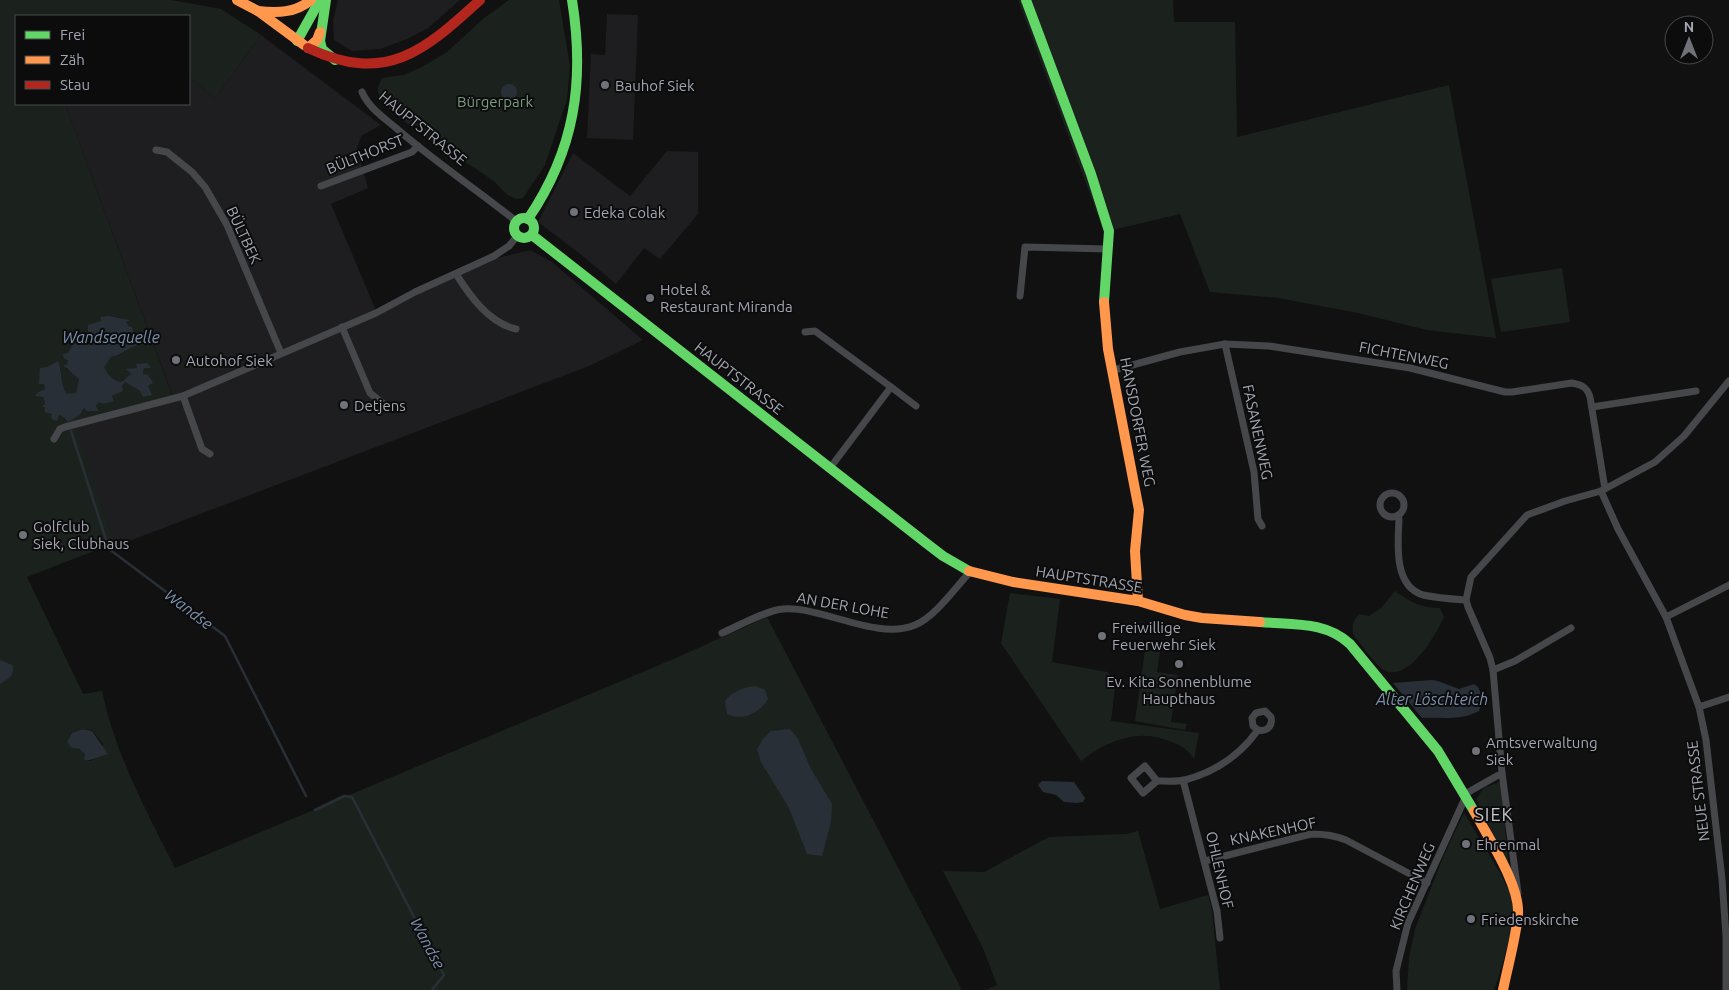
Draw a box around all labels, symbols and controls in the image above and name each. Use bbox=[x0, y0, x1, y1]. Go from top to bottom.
legend bbox=[15, 15, 190, 105]
north arrow bbox=[1664, 15, 1714, 65]
text: N bbox=[1684, 19, 1694, 35]
text: Frei bbox=[60, 26, 85, 43]
text: Zäh bbox=[60, 51, 85, 68]
text: Stau bbox=[60, 76, 90, 93]
place label: Bauhof Siek bbox=[615, 77, 695, 94]
marker: Bauhof Siek bbox=[599, 79, 611, 91]
street label: HAUPTSTRASSE bbox=[376, 87, 470, 169]
park label: Bürgerpark bbox=[457, 93, 533, 110]
street label: BÜLTHORST bbox=[324, 131, 407, 177]
street label: BÜLTBEK bbox=[223, 204, 265, 266]
place label: Edeka Colak bbox=[584, 204, 666, 221]
marker: Edeka Colak bbox=[568, 206, 580, 218]
place label: Hotel & Restaurant Miranda bbox=[660, 281, 793, 315]
marker: Hotel & Restaurant Miranda bbox=[644, 292, 656, 304]
water label: Wandsequelle bbox=[62, 328, 160, 346]
street label: HAUPTSTRASSE bbox=[691, 338, 787, 418]
street label: FICHTENWEG bbox=[1358, 338, 1450, 372]
place label: Autohof Siek bbox=[186, 352, 273, 369]
marker: Autohof Siek bbox=[170, 354, 182, 366]
street label: HANSDORFER WEG bbox=[1117, 356, 1159, 488]
street label: FASANENWEG bbox=[1240, 383, 1276, 481]
place label: Detjens bbox=[354, 397, 406, 414]
marker: Detjens bbox=[338, 399, 350, 411]
place label: Golfclub Siek, Clubhaus bbox=[33, 518, 129, 552]
marker: Golfclub Siek, Clubhaus bbox=[17, 529, 29, 541]
street label: HAUPTSTRASSE bbox=[1034, 562, 1144, 596]
water label: Wandse bbox=[162, 585, 216, 633]
street label: AN DER LOHE bbox=[796, 589, 890, 621]
place label: Freiwillige Feuerwehr Siek bbox=[1112, 619, 1216, 653]
marker: Freiwillige Feuerwehr Siek bbox=[1096, 630, 1108, 642]
marker: Ev. Kita Sonnenblume Haupthaus bbox=[1173, 658, 1185, 670]
place label: Ev. Kita Sonnenblume Haupthaus bbox=[1106, 673, 1252, 707]
water label: Alter Löschteich bbox=[1375, 690, 1488, 708]
place label: Amtsverwaltung Siek bbox=[1486, 734, 1598, 768]
street label: NEUE STRASSE bbox=[1683, 740, 1713, 842]
marker: Amtsverwaltung Siek bbox=[1470, 745, 1482, 757]
district label: SIEK bbox=[1474, 804, 1514, 824]
street label: KNAKENHOF bbox=[1228, 814, 1318, 848]
street label: OHLENHOF bbox=[1203, 830, 1237, 910]
place label: Ehrenmal bbox=[1476, 836, 1540, 853]
marker: Ehrenmal bbox=[1460, 838, 1472, 850]
street label: KIRCHENWEG bbox=[1386, 840, 1438, 932]
place label: Friedenskirche bbox=[1481, 911, 1579, 928]
marker: Friedenskirche bbox=[1465, 913, 1477, 925]
water label: Wandse bbox=[407, 914, 449, 972]

